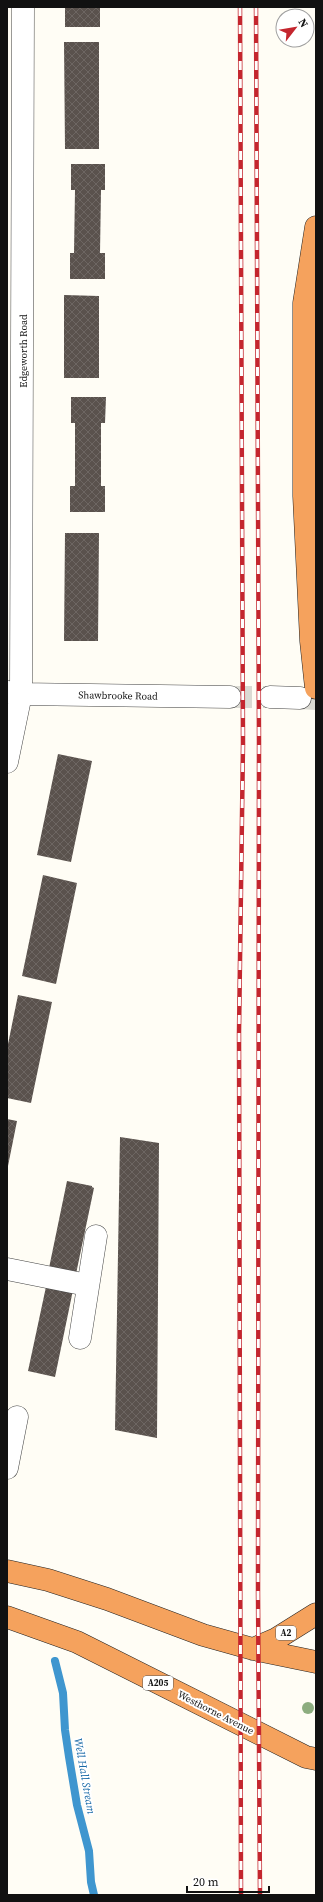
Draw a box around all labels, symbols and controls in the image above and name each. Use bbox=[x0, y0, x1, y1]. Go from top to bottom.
north arrow bbox=[275, 8, 315, 48]
text: N bbox=[295, 16, 312, 30]
street label: Edgeworth Road bbox=[17, 314, 30, 388]
street label: Shawbrooke Road bbox=[78, 688, 158, 703]
road number: A2 bbox=[276, 1626, 296, 1640]
road number: A205 bbox=[143, 1676, 173, 1690]
street label: Westhorne Avenue bbox=[176, 1688, 256, 1737]
water label: Well Hall Stream bbox=[70, 1737, 99, 1815]
scale bar bbox=[187, 1868, 269, 1894]
text: 20 m bbox=[193, 1874, 219, 1890]

